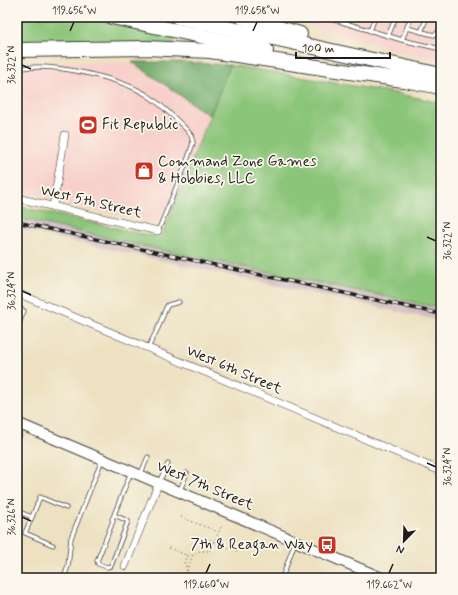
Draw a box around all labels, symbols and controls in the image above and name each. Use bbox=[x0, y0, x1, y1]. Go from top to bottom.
text: 119.656°W bbox=[52, 4, 96, 18]
text: 119.658°W bbox=[235, 4, 279, 18]
scale bar bbox=[296, 34, 390, 60]
text: 100 m bbox=[302, 41, 334, 57]
text: 36.322°N bbox=[5, 46, 19, 84]
sports icon: Fit Republic bbox=[77, 114, 99, 136]
place label: Fit Republic bbox=[102, 115, 178, 135]
place label: Command Zone Games & Hobbies, LLC bbox=[158, 152, 317, 189]
shop icon: Command Zone Games & Hobbies, LLC bbox=[133, 160, 155, 182]
street label: West 5th Street bbox=[38, 181, 144, 223]
text: 36.322°N bbox=[441, 222, 455, 260]
text: 36.324°N bbox=[5, 272, 19, 310]
street label: West 6th Street bbox=[183, 341, 285, 399]
text: 36.324°N bbox=[441, 448, 455, 486]
street label: West 7th Street bbox=[153, 457, 257, 516]
text: 36.326°N bbox=[5, 498, 19, 535]
north arrow bbox=[384, 521, 424, 561]
bus stop icon: 7th & Reagan Way bbox=[316, 534, 338, 556]
place label: 7th & Reagan Way bbox=[190, 535, 313, 556]
text: N bbox=[394, 541, 407, 557]
text: 119.660°W bbox=[183, 578, 229, 592]
text: 119.662°W bbox=[366, 578, 412, 592]

